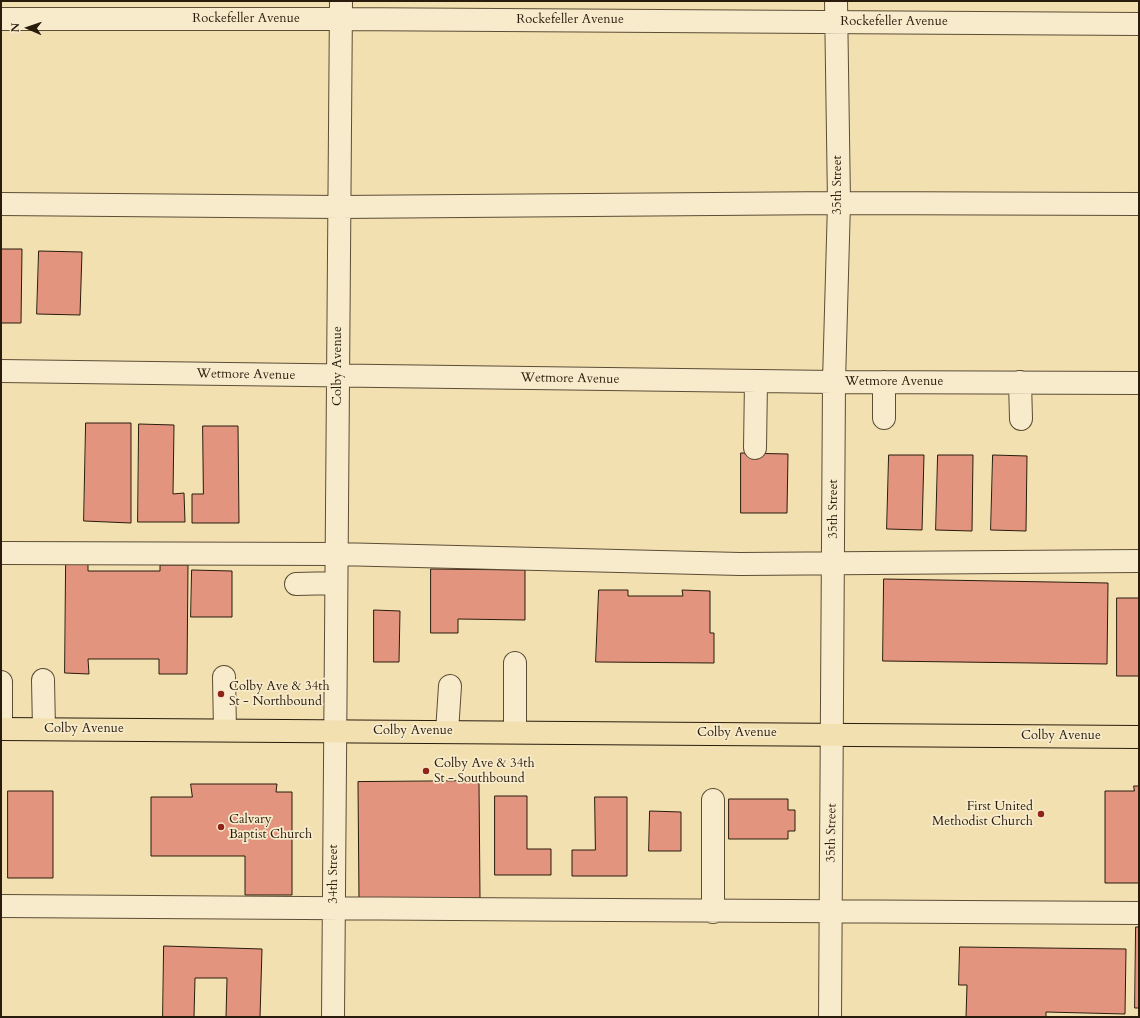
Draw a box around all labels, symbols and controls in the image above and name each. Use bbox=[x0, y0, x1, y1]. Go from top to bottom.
north arrow bbox=[8, 8, 48, 48]
street label: Rockefeller Avenue bbox=[192, 11, 300, 27]
street label: Rockefeller Avenue bbox=[516, 12, 624, 28]
street label: Rockefeller Avenue bbox=[840, 14, 948, 30]
text: N bbox=[8, 23, 23, 33]
street label: 35th Street bbox=[830, 155, 846, 215]
street label: Colby Avenue bbox=[330, 326, 346, 406]
street label: Wetmore Avenue bbox=[197, 366, 295, 384]
street label: Wetmore Avenue bbox=[521, 370, 619, 388]
street label: Wetmore Avenue bbox=[845, 374, 943, 390]
street label: 35th Street bbox=[826, 479, 842, 539]
place label: Colby Ave & 34th St - Northbound bbox=[229, 679, 330, 710]
marker: Colby Ave & 34th St - Northbound bbox=[216, 689, 226, 699]
street label: Colby Avenue bbox=[44, 721, 124, 737]
street label: Colby Avenue bbox=[373, 723, 453, 739]
street label: Colby Avenue bbox=[697, 725, 777, 741]
street label: Colby Avenue bbox=[1021, 728, 1101, 744]
place label: Colby Ave & 34th St - Southbound bbox=[434, 756, 535, 787]
marker: Colby Ave & 34th St - Southbound bbox=[421, 766, 431, 776]
place label: First United Methodist Church bbox=[932, 799, 1033, 830]
street label: 35th Street bbox=[824, 803, 840, 863]
marker: First United Methodist Church bbox=[1036, 809, 1046, 819]
place label: Calvary Baptist Church bbox=[229, 812, 312, 843]
marker: Calvary Baptist Church bbox=[216, 822, 226, 832]
street label: 34th Street bbox=[326, 844, 342, 904]

